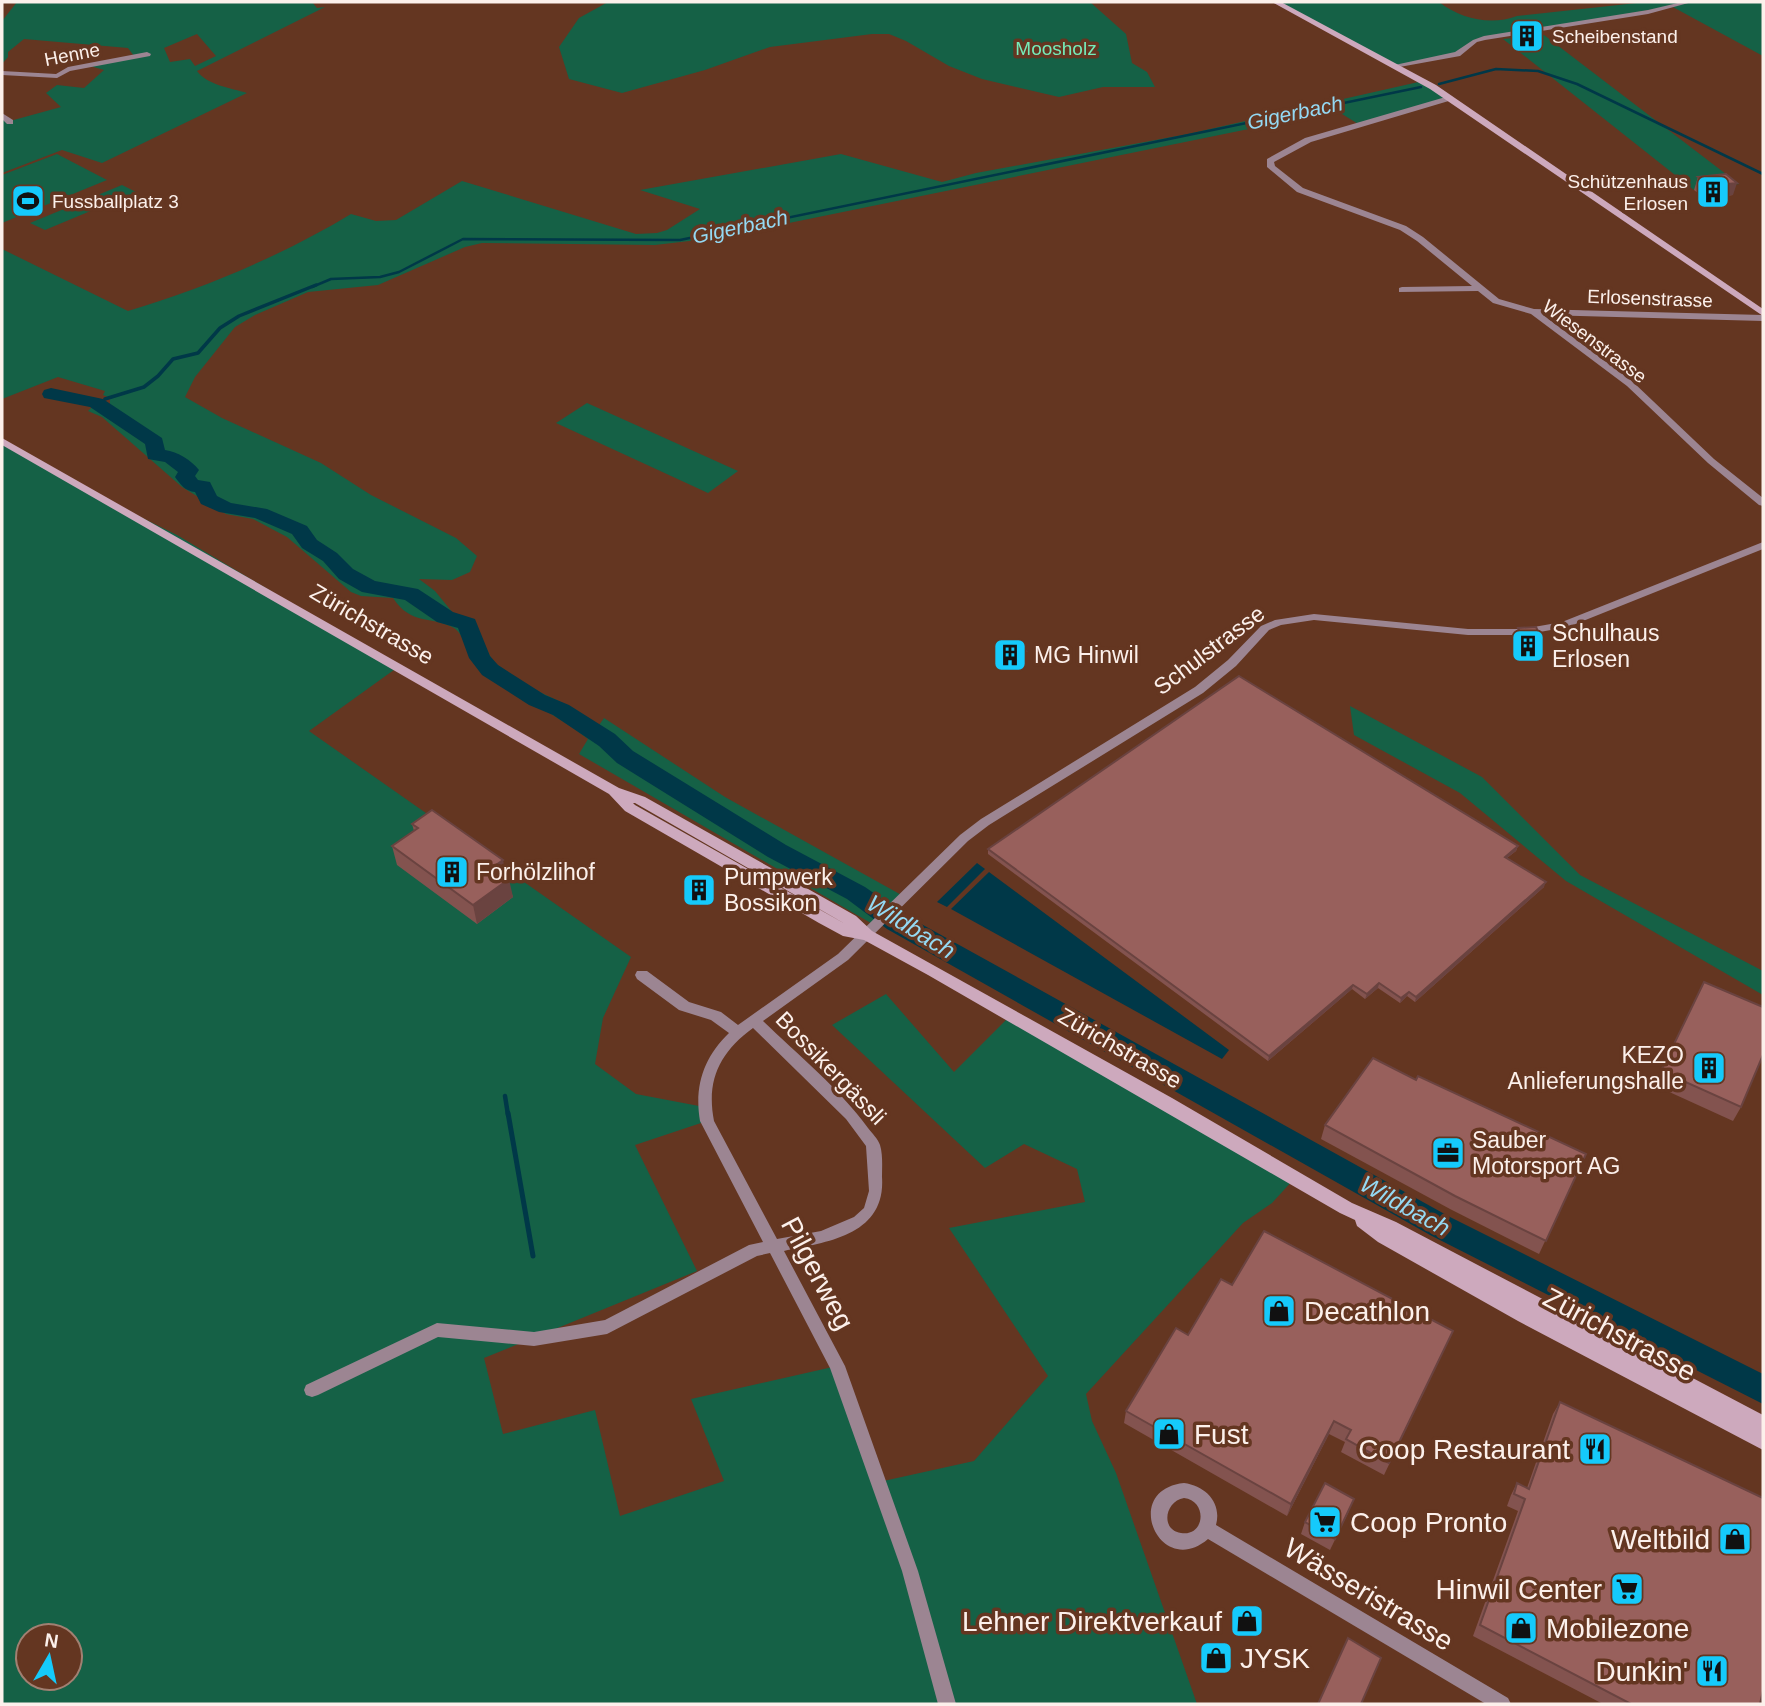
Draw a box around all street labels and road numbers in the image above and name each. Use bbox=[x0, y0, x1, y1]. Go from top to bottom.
street label: Henne bbox=[43, 39, 102, 70]
street label: Erlosenstrasse bbox=[1587, 286, 1713, 311]
street label: Wiesenstrasse bbox=[1539, 296, 1651, 387]
street label: Zürichstrasse bbox=[306, 578, 438, 670]
street label: Schulstrasse bbox=[1149, 600, 1269, 700]
street label: Zürichstrasse bbox=[1054, 1002, 1186, 1094]
street label: Bossikergässli bbox=[771, 1006, 891, 1130]
street label: Pilgerweg bbox=[775, 1212, 860, 1335]
street label: Zürichstrasse bbox=[1538, 1281, 1701, 1388]
street label: Wässeristrasse bbox=[1279, 1532, 1459, 1657]

